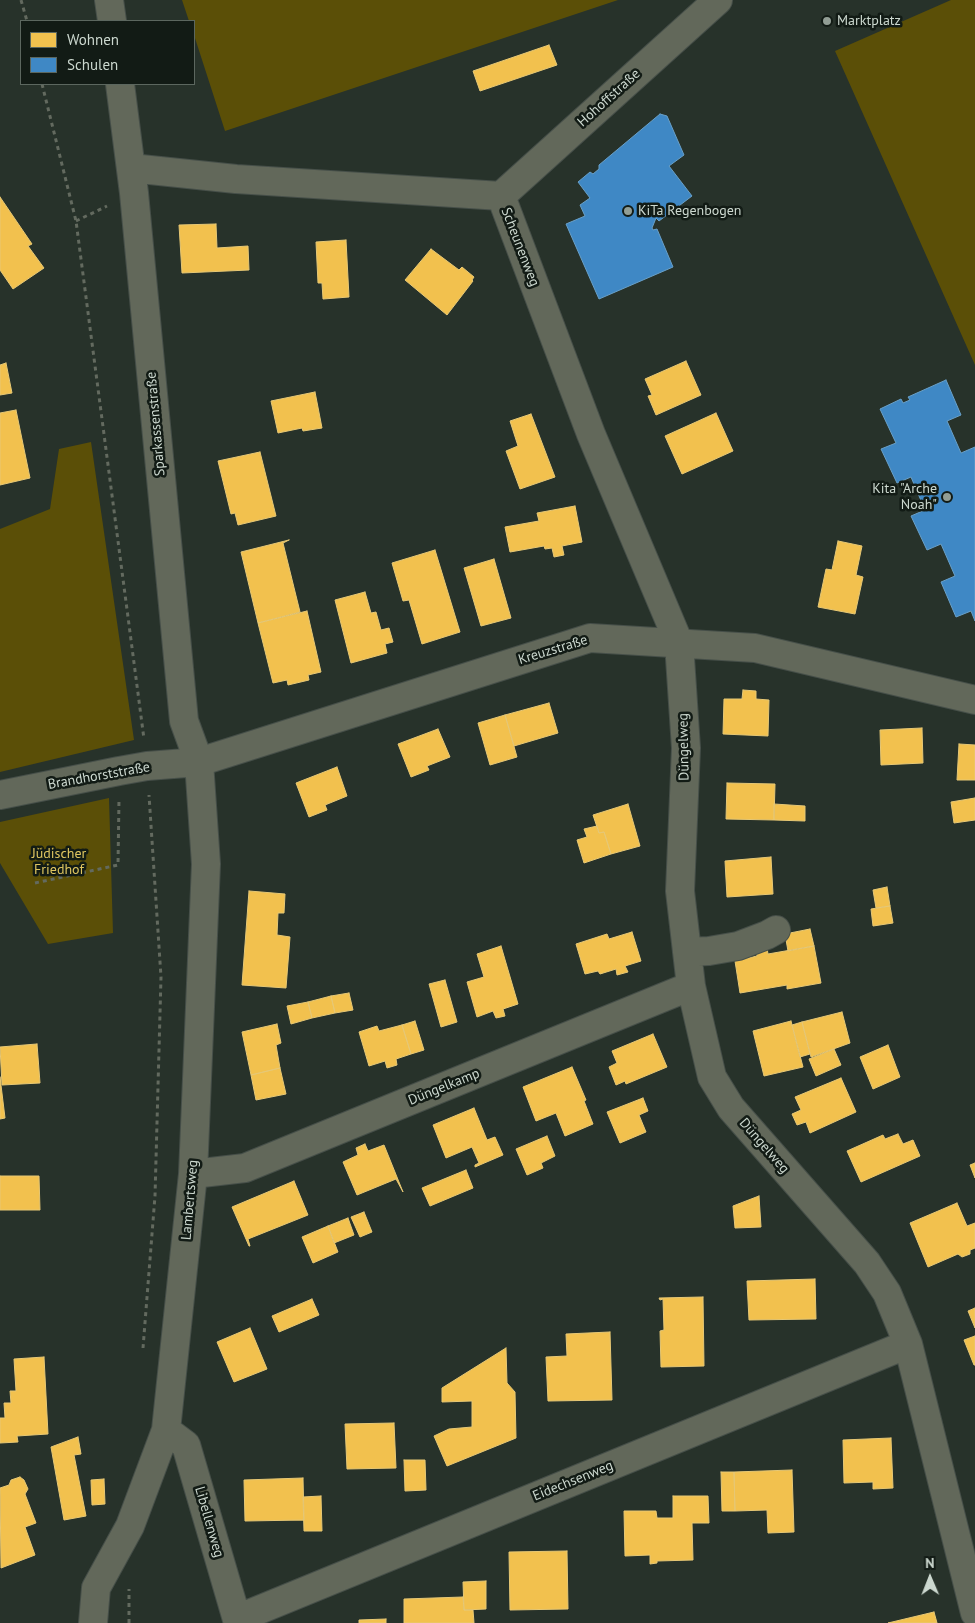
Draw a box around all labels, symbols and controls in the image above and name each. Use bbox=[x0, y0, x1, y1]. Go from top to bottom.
place label: Marktplatz bbox=[837, 13, 901, 29]
marker: Marktplatz bbox=[821, 15, 833, 27]
legend bbox=[20, 20, 195, 85]
text: Wohnen bbox=[67, 30, 119, 49]
text: Schulen bbox=[67, 55, 118, 74]
street label: Hohoffstraße bbox=[574, 65, 644, 131]
place label: KiTa Regenbogen bbox=[638, 203, 742, 219]
street label: Scheunenweg bbox=[497, 205, 543, 289]
marker: KiTa Regenbogen bbox=[622, 205, 634, 217]
street label: Sparkassenstraße bbox=[143, 371, 169, 477]
place label: Kita "Arche Noah" bbox=[872, 481, 937, 514]
marker: Kita "Arche Noah" bbox=[941, 491, 953, 503]
street label: Kreuzstraße bbox=[516, 632, 590, 668]
street label: Düngelweg bbox=[675, 713, 693, 781]
street label: Brandhorststraße bbox=[47, 759, 151, 793]
park label: Jüdischer Friedhof bbox=[32, 846, 86, 879]
street label: Düngelkamp bbox=[406, 1065, 482, 1109]
street label: Düngelweg bbox=[735, 1115, 793, 1177]
street label: Lambertsweg bbox=[178, 1159, 202, 1241]
street label: Eidechsenweg bbox=[530, 1457, 616, 1505]
street label: Libellenweg bbox=[191, 1484, 227, 1560]
north arrow bbox=[905, 1553, 955, 1603]
text: N bbox=[925, 1554, 934, 1572]

